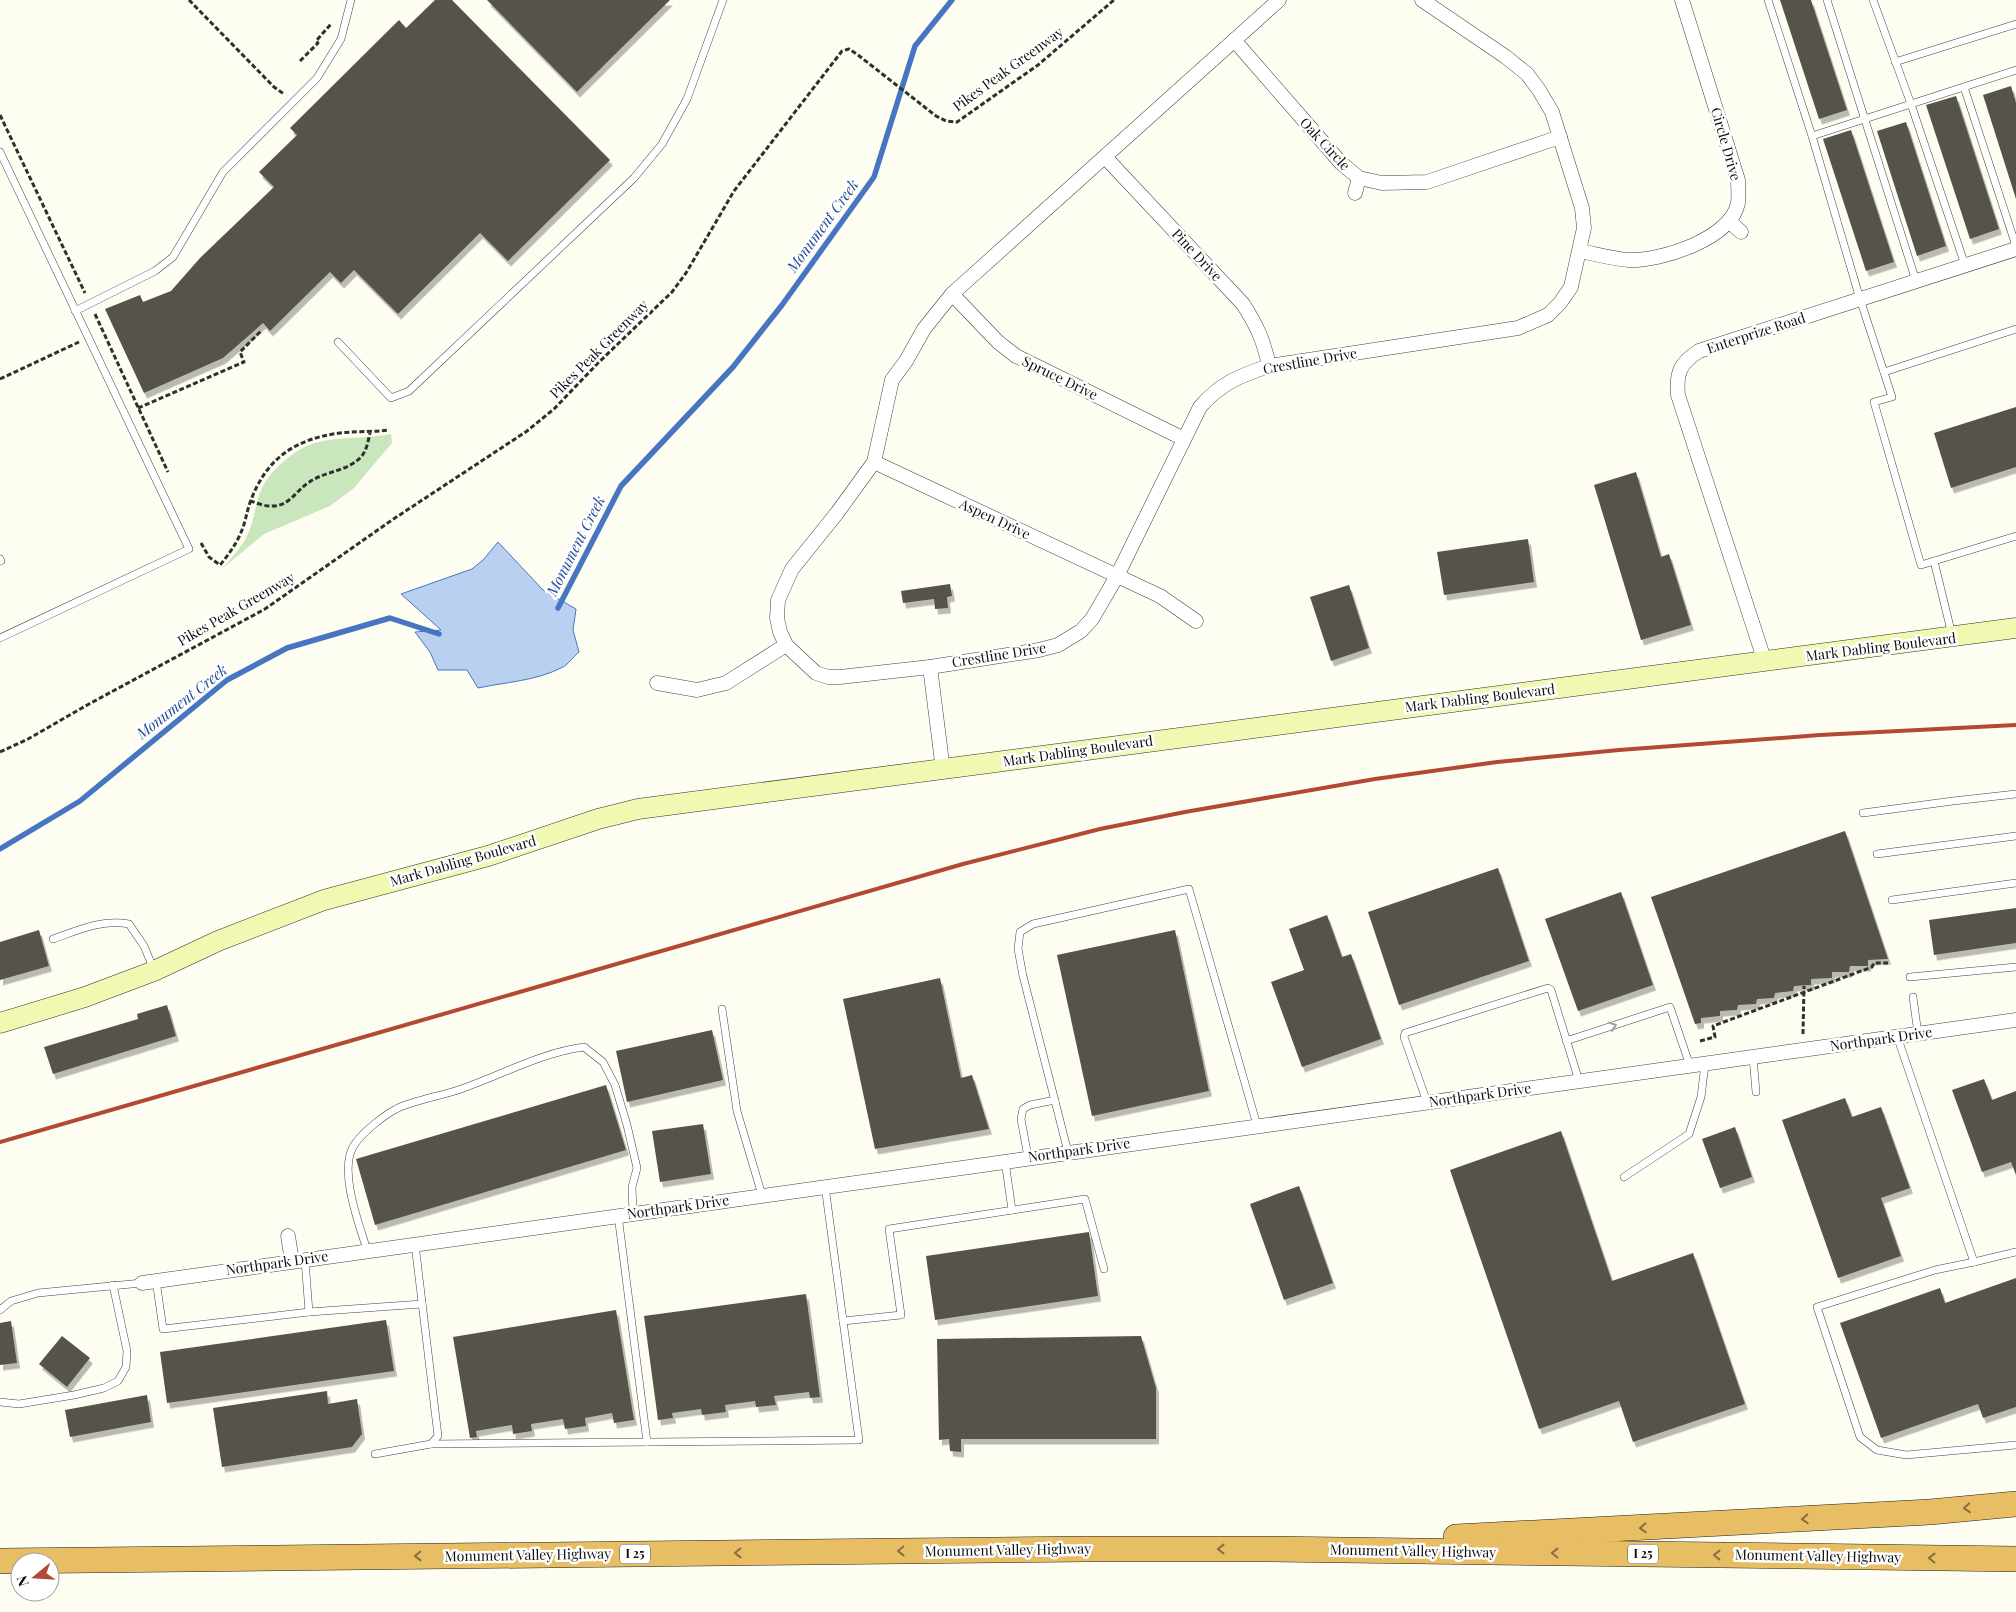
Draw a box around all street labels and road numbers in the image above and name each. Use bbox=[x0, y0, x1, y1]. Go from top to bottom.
street label: Pikes Peak Greenway bbox=[949, 22, 1067, 115]
street label: Circle Drive bbox=[1707, 105, 1746, 183]
street label: Oak Circle bbox=[1296, 113, 1355, 174]
street label: Pine Drive bbox=[1168, 224, 1227, 285]
street label: Pikes Peak Greenway bbox=[545, 295, 652, 402]
street label: Enterprize Road bbox=[1704, 308, 1808, 357]
street label: Crestline Drive bbox=[1261, 343, 1358, 378]
street label: Spruce Drive bbox=[1019, 351, 1101, 404]
street label: Aspen Drive bbox=[956, 493, 1034, 543]
street label: Pikes Peak Greenway bbox=[174, 567, 298, 650]
street label: Mark Dabling Boulevard bbox=[1805, 628, 1957, 665]
street label: Crestline Drive bbox=[950, 638, 1047, 671]
street label: Mark Dabling Boulevard bbox=[1404, 679, 1556, 716]
street label: Mark Dabling Boulevard bbox=[1002, 731, 1154, 770]
street label: Mark Dabling Boulevard bbox=[388, 831, 538, 891]
street label: Northpark Drive bbox=[1829, 1022, 1933, 1055]
street label: Northpark Drive bbox=[1428, 1078, 1532, 1111]
street label: Northpark Drive bbox=[1027, 1133, 1131, 1166]
street label: Northpark Drive bbox=[626, 1190, 730, 1223]
street label: Northpark Drive bbox=[225, 1246, 329, 1279]
street label: Monument Valley Highway bbox=[925, 1539, 1091, 1560]
street label: Monument Valley Highway bbox=[1330, 1540, 1496, 1561]
street label: Monument Valley Highway bbox=[445, 1544, 611, 1565]
road number: I 25 bbox=[620, 1545, 650, 1564]
road number: I 25 bbox=[1628, 1545, 1658, 1564]
street label: Monument Valley Highway bbox=[1735, 1545, 1901, 1566]

